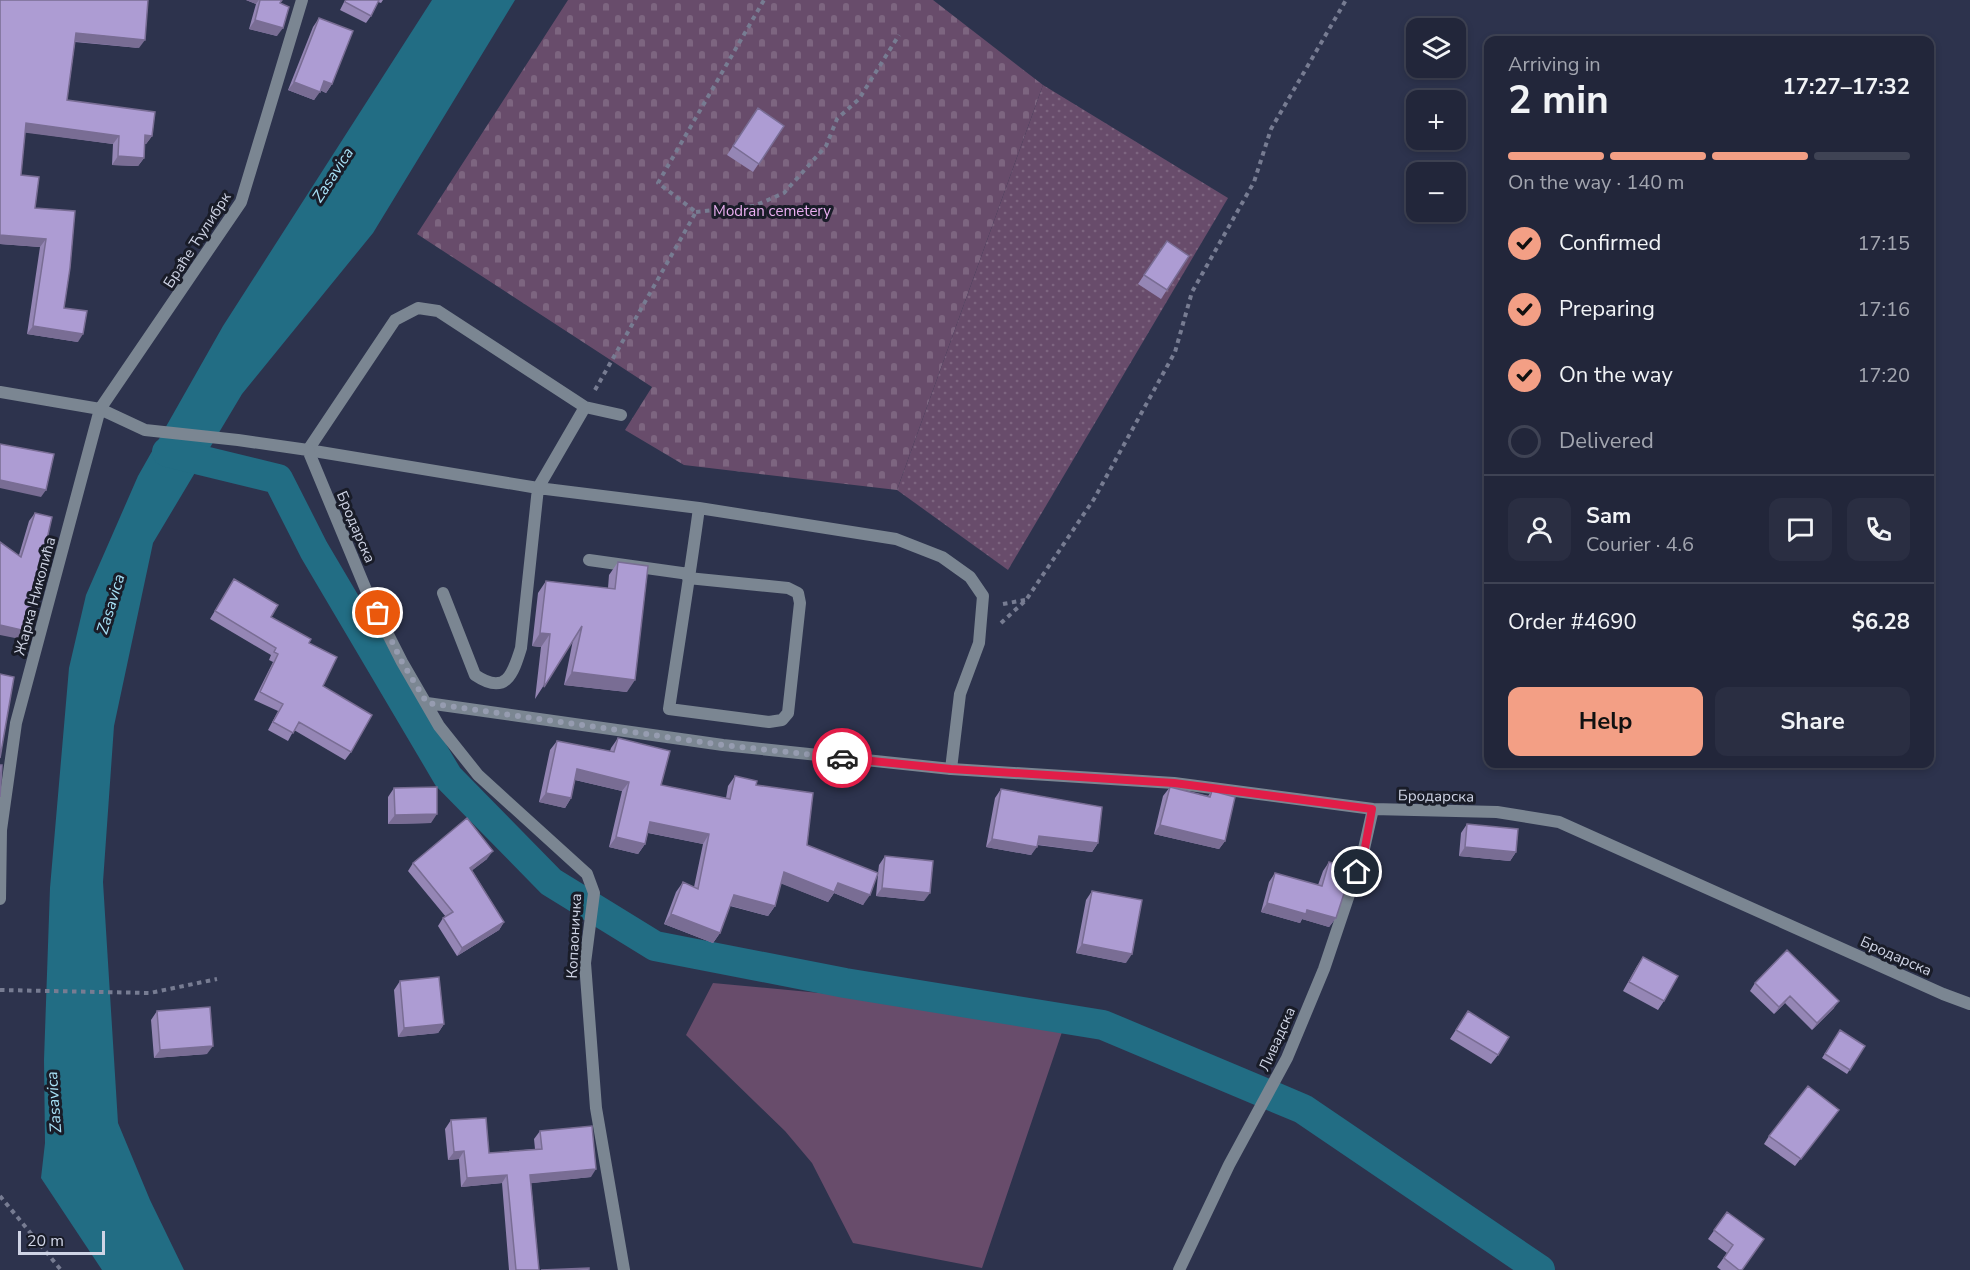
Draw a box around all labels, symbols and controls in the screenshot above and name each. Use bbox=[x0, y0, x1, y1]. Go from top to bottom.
map controls bbox=[1406, 18, 1466, 222]
button: layers bbox=[1406, 18, 1466, 78]
text: Arriving in bbox=[1508, 51, 1601, 78]
text: 17:27–17:32 bbox=[1782, 72, 1910, 102]
text: 2 min bbox=[1508, 74, 1609, 127]
button: + bbox=[1406, 90, 1466, 150]
water label: Zasavica bbox=[307, 143, 359, 207]
button: − bbox=[1406, 162, 1466, 222]
text: On the way · 140 m bbox=[1508, 169, 1684, 196]
street label: Браће Ћулибрк bbox=[159, 188, 235, 292]
park label: Modran cemetery bbox=[713, 201, 831, 221]
icon: check bbox=[1508, 227, 1541, 260]
text: Confirmed bbox=[1559, 228, 1661, 258]
text: 17:15 bbox=[1857, 230, 1910, 257]
icon: check bbox=[1508, 293, 1541, 326]
text: Preparing bbox=[1559, 294, 1655, 324]
text: 17:16 bbox=[1857, 296, 1910, 323]
icon: check bbox=[1508, 359, 1541, 392]
text: On the way bbox=[1559, 360, 1673, 390]
text: 17:20 bbox=[1857, 362, 1910, 389]
text: Delivered bbox=[1559, 426, 1654, 456]
street label: Бродарска bbox=[332, 488, 380, 566]
button: person bbox=[1508, 498, 1571, 561]
button: chat bbox=[1769, 498, 1832, 561]
button: phone bbox=[1847, 498, 1910, 561]
text: Sam bbox=[1586, 501, 1631, 531]
text: Courier · 4.6 bbox=[1586, 531, 1694, 558]
street label: Жарка Николића bbox=[10, 535, 60, 657]
water label: Zasavica bbox=[91, 571, 131, 637]
pin bbox=[352, 587, 403, 638]
icon: bag bbox=[361, 596, 394, 629]
text: Order #4690 bbox=[1508, 607, 1637, 637]
text: $6.28 bbox=[1852, 607, 1910, 637]
button: Help bbox=[1508, 687, 1703, 756]
button: Share bbox=[1715, 687, 1910, 756]
courier bbox=[812, 728, 872, 788]
icon: car bbox=[826, 742, 859, 775]
street label: Бродарска bbox=[1398, 785, 1474, 807]
pin bbox=[1331, 846, 1382, 897]
icon: home bbox=[1340, 855, 1373, 888]
street label: Копаоничка bbox=[562, 893, 586, 979]
street label: Бродарска bbox=[1857, 931, 1935, 981]
street label: Ливадска bbox=[1254, 1004, 1300, 1074]
water label: Zasavica bbox=[41, 1070, 67, 1134]
scale bar bbox=[18, 1228, 105, 1256]
text: 20 m bbox=[27, 1230, 64, 1252]

